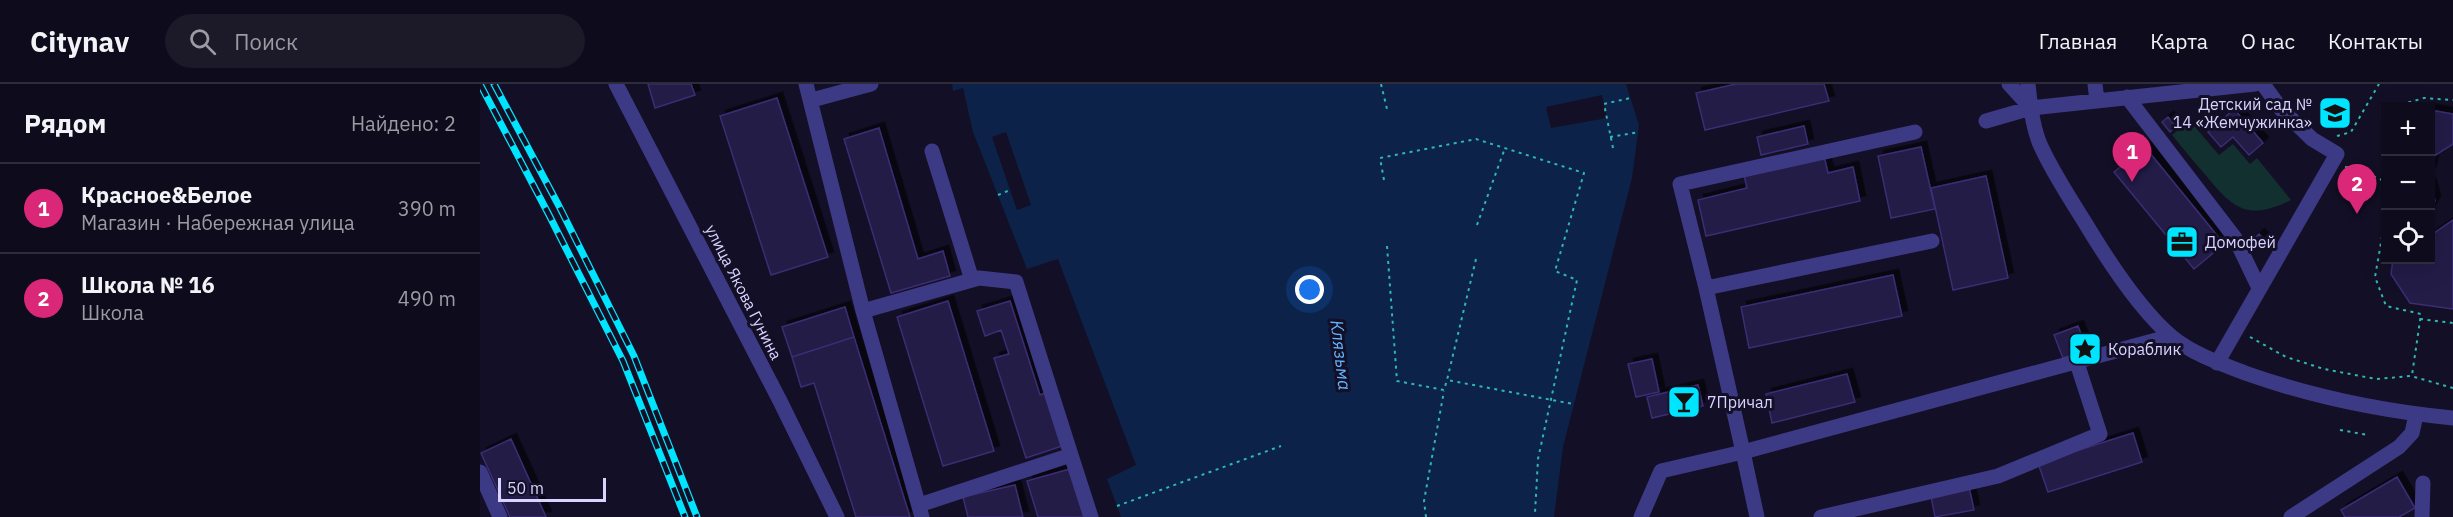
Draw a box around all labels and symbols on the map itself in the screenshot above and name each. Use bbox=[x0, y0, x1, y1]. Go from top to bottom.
place label: Детский сад № 14 «Жемчужинка» bbox=[2173, 94, 2312, 132]
school or university icon: Детский сад № 14 «Жемчужинка» bbox=[2317, 95, 2353, 131]
pin: 1 bbox=[2112, 132, 2152, 182]
pin: 2 bbox=[2338, 164, 2376, 214]
street label: улица Якова Гунина bbox=[701, 221, 787, 363]
office icon: Домофей bbox=[2164, 224, 2200, 260]
place label: Домофей bbox=[2205, 232, 2276, 252]
your location bbox=[1295, 275, 1324, 304]
water label: Клязьма bbox=[1325, 318, 1357, 392]
place icon: Кораблик bbox=[2067, 331, 2103, 367]
place label: Кораблик bbox=[2108, 339, 2181, 359]
bar icon: 7Причал bbox=[1666, 384, 1702, 420]
place label: 7Причал bbox=[1707, 392, 1773, 412]
scale bar bbox=[498, 475, 606, 502]

